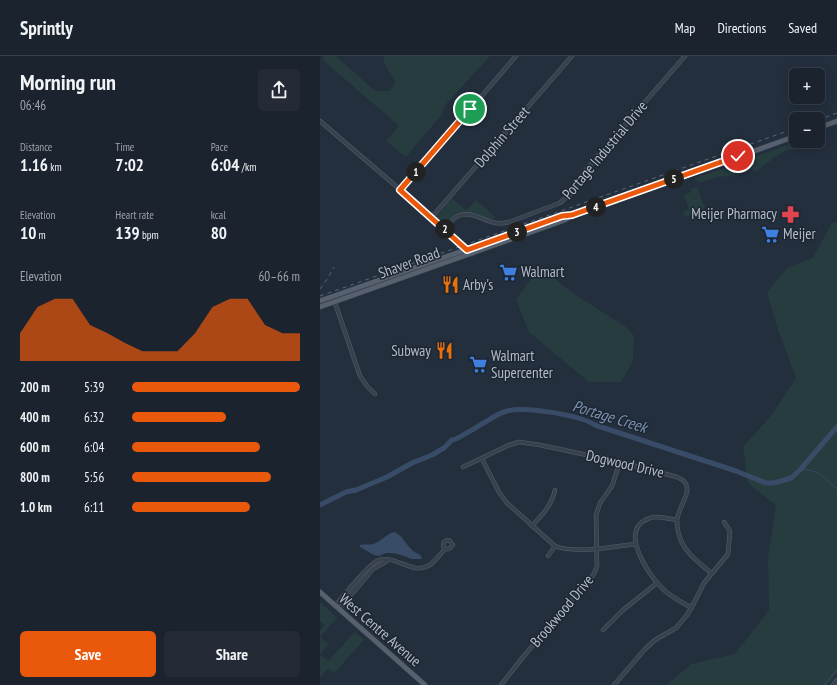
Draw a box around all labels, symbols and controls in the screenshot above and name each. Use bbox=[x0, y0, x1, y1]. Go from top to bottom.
text: Sprintly bbox=[20, 16, 73, 40]
text: Map bbox=[675, 19, 695, 37]
text: Directions bbox=[717, 19, 766, 37]
text: Saved bbox=[788, 19, 817, 37]
text: Morning run bbox=[20, 68, 116, 96]
map controls bbox=[789, 68, 825, 148]
button: + bbox=[789, 68, 825, 104]
button: share bbox=[258, 69, 300, 111]
pin bbox=[453, 92, 487, 126]
text: 06:46 bbox=[20, 97, 46, 114]
street label: Portage Industrial Drive bbox=[558, 97, 651, 203]
icon: arrive bbox=[459, 98, 481, 120]
street label: Dolphin Street bbox=[470, 102, 533, 171]
button: − bbox=[789, 112, 825, 148]
pin bbox=[721, 139, 755, 173]
text: Distance bbox=[20, 140, 52, 154]
text: Time bbox=[115, 140, 134, 154]
text: Pace bbox=[211, 140, 228, 154]
icon: check bbox=[727, 145, 749, 167]
text: 1.16 bbox=[20, 154, 48, 176]
text: 7:02 bbox=[115, 154, 144, 176]
text: 6:04 bbox=[211, 154, 239, 176]
text: km bbox=[48, 160, 62, 174]
text: /km bbox=[239, 160, 256, 174]
pin: 1 bbox=[406, 162, 426, 182]
text: 1 bbox=[413, 165, 419, 179]
pin: 5 bbox=[664, 169, 684, 189]
text: 5 bbox=[671, 172, 677, 186]
pin: 4 bbox=[586, 197, 606, 217]
text: 4 bbox=[593, 200, 599, 214]
place label: Meijer Pharmacy bbox=[691, 204, 777, 223]
pharmacy icon: Meijer Pharmacy bbox=[780, 204, 800, 224]
text: Elevation bbox=[20, 208, 55, 222]
text: Heart rate bbox=[115, 208, 154, 222]
text: kcal bbox=[211, 208, 226, 222]
pin: 2 bbox=[435, 219, 455, 239]
text: 10 bbox=[20, 222, 36, 244]
text: 139 bbox=[115, 222, 140, 244]
text: 80 bbox=[211, 222, 227, 244]
text: 2 bbox=[442, 222, 448, 236]
pin: 3 bbox=[507, 222, 527, 242]
supermarket icon: Meijer bbox=[760, 224, 780, 244]
place label: Meijer bbox=[783, 224, 816, 243]
text: 3 bbox=[514, 225, 520, 239]
text: m bbox=[36, 228, 46, 242]
text: bpm bbox=[140, 228, 159, 242]
street label: Shaver Road bbox=[376, 243, 442, 282]
supermarket icon: Walmart bbox=[498, 262, 518, 282]
place label: Walmart bbox=[521, 262, 564, 281]
text: Elevation bbox=[20, 268, 62, 285]
text: 60–66 m bbox=[258, 268, 300, 285]
restaurant icon: Arby's bbox=[440, 275, 460, 295]
place label: Arby's bbox=[463, 275, 493, 294]
place label: Subway bbox=[391, 341, 431, 360]
restaurant icon: Subway bbox=[434, 341, 454, 361]
place label: Walmart Supercenter bbox=[491, 346, 554, 382]
supermarket icon: Walmart Supercenter bbox=[468, 355, 488, 375]
text: 200 m bbox=[20, 379, 50, 396]
text: 5:39 bbox=[84, 379, 104, 396]
water label: Portage Creek bbox=[570, 395, 651, 437]
text: 400 m bbox=[20, 409, 50, 426]
text: 6:32 bbox=[84, 409, 104, 426]
text: 600 m bbox=[20, 439, 50, 456]
text: 6:04 bbox=[84, 439, 104, 456]
street label: Dogwood Drive bbox=[584, 445, 666, 482]
text: 800 m bbox=[20, 469, 50, 486]
text: 5:56 bbox=[84, 469, 104, 486]
text: 1.0 km bbox=[20, 499, 52, 516]
text: 6:11 bbox=[84, 499, 104, 516]
street label: Brookwood Drive bbox=[526, 571, 597, 651]
street label: West Centre Avenue bbox=[335, 589, 425, 670]
button: Save bbox=[20, 631, 156, 677]
button: Share bbox=[164, 631, 300, 677]

